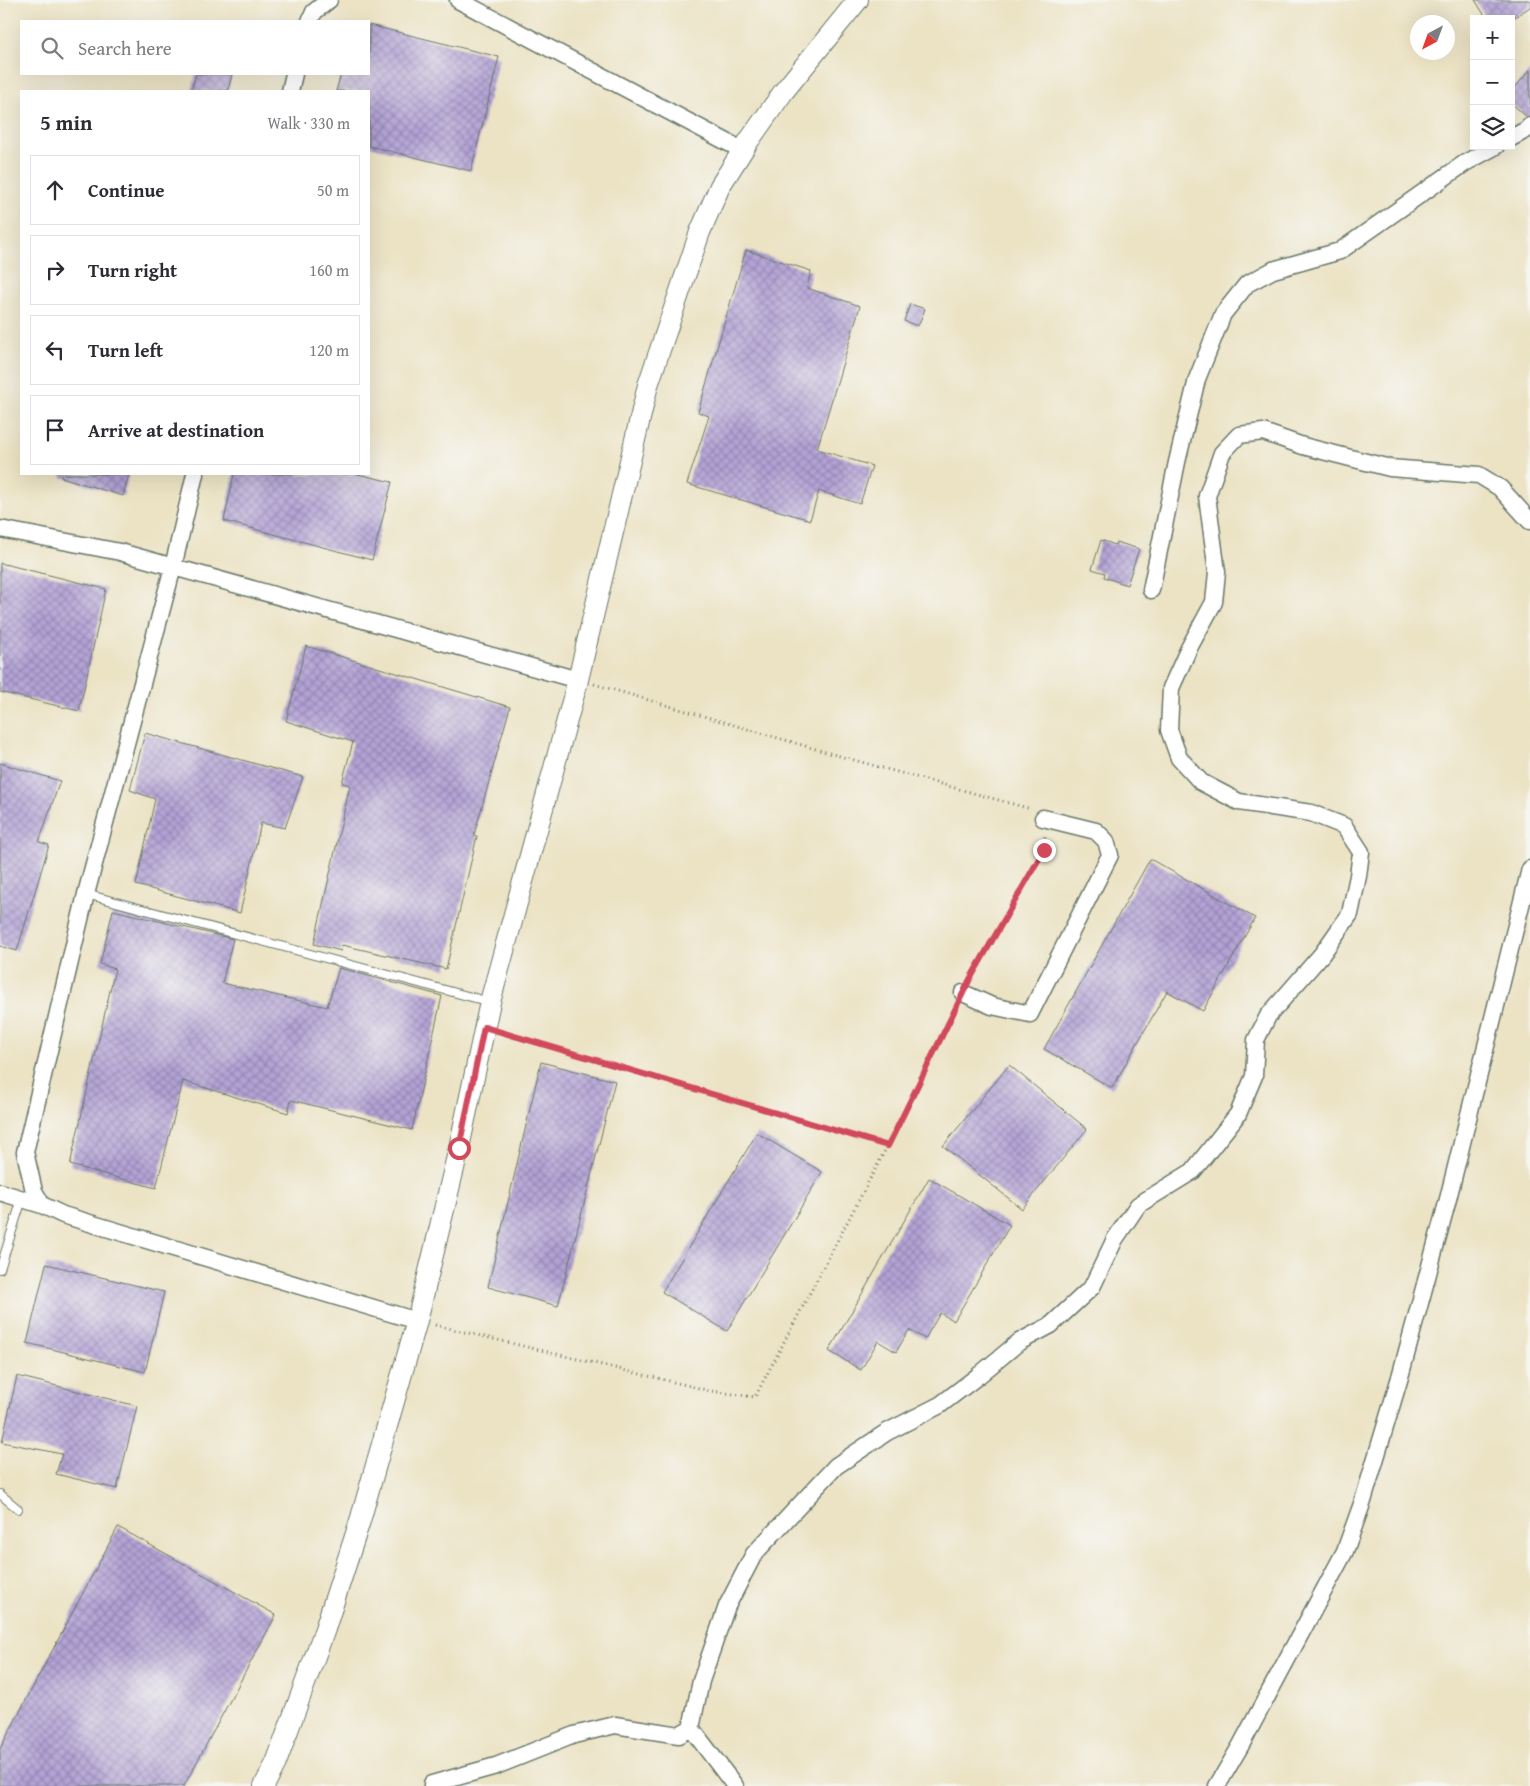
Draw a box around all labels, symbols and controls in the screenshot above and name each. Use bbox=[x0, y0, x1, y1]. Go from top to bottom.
north arrow bbox=[1410, 15, 1455, 60]
map controls bbox=[1470, 15, 1515, 150]
button: + bbox=[1470, 15, 1515, 60]
search box bbox=[20, 20, 370, 75]
icon: search bbox=[38, 34, 66, 62]
text: Search here bbox=[78, 34, 172, 62]
button: − bbox=[1470, 60, 1515, 105]
button: layers bbox=[1470, 105, 1515, 150]
text: 5 min bbox=[40, 107, 92, 138]
text: Walk · 330 m bbox=[267, 111, 350, 135]
icon: ahead bbox=[41, 176, 69, 204]
text: Continue bbox=[88, 176, 165, 204]
text: 50 m bbox=[317, 178, 349, 202]
icon: right bbox=[41, 256, 69, 284]
text: Turn right bbox=[88, 256, 177, 284]
text: 160 m bbox=[309, 258, 349, 282]
icon: left bbox=[41, 336, 69, 364]
text: Turn left bbox=[88, 336, 163, 364]
text: 120 m bbox=[309, 338, 349, 362]
icon: arrive bbox=[41, 416, 69, 444]
text: Arrive at destination bbox=[88, 416, 264, 444]
route end bbox=[1033, 839, 1056, 862]
route start bbox=[448, 1137, 471, 1160]

